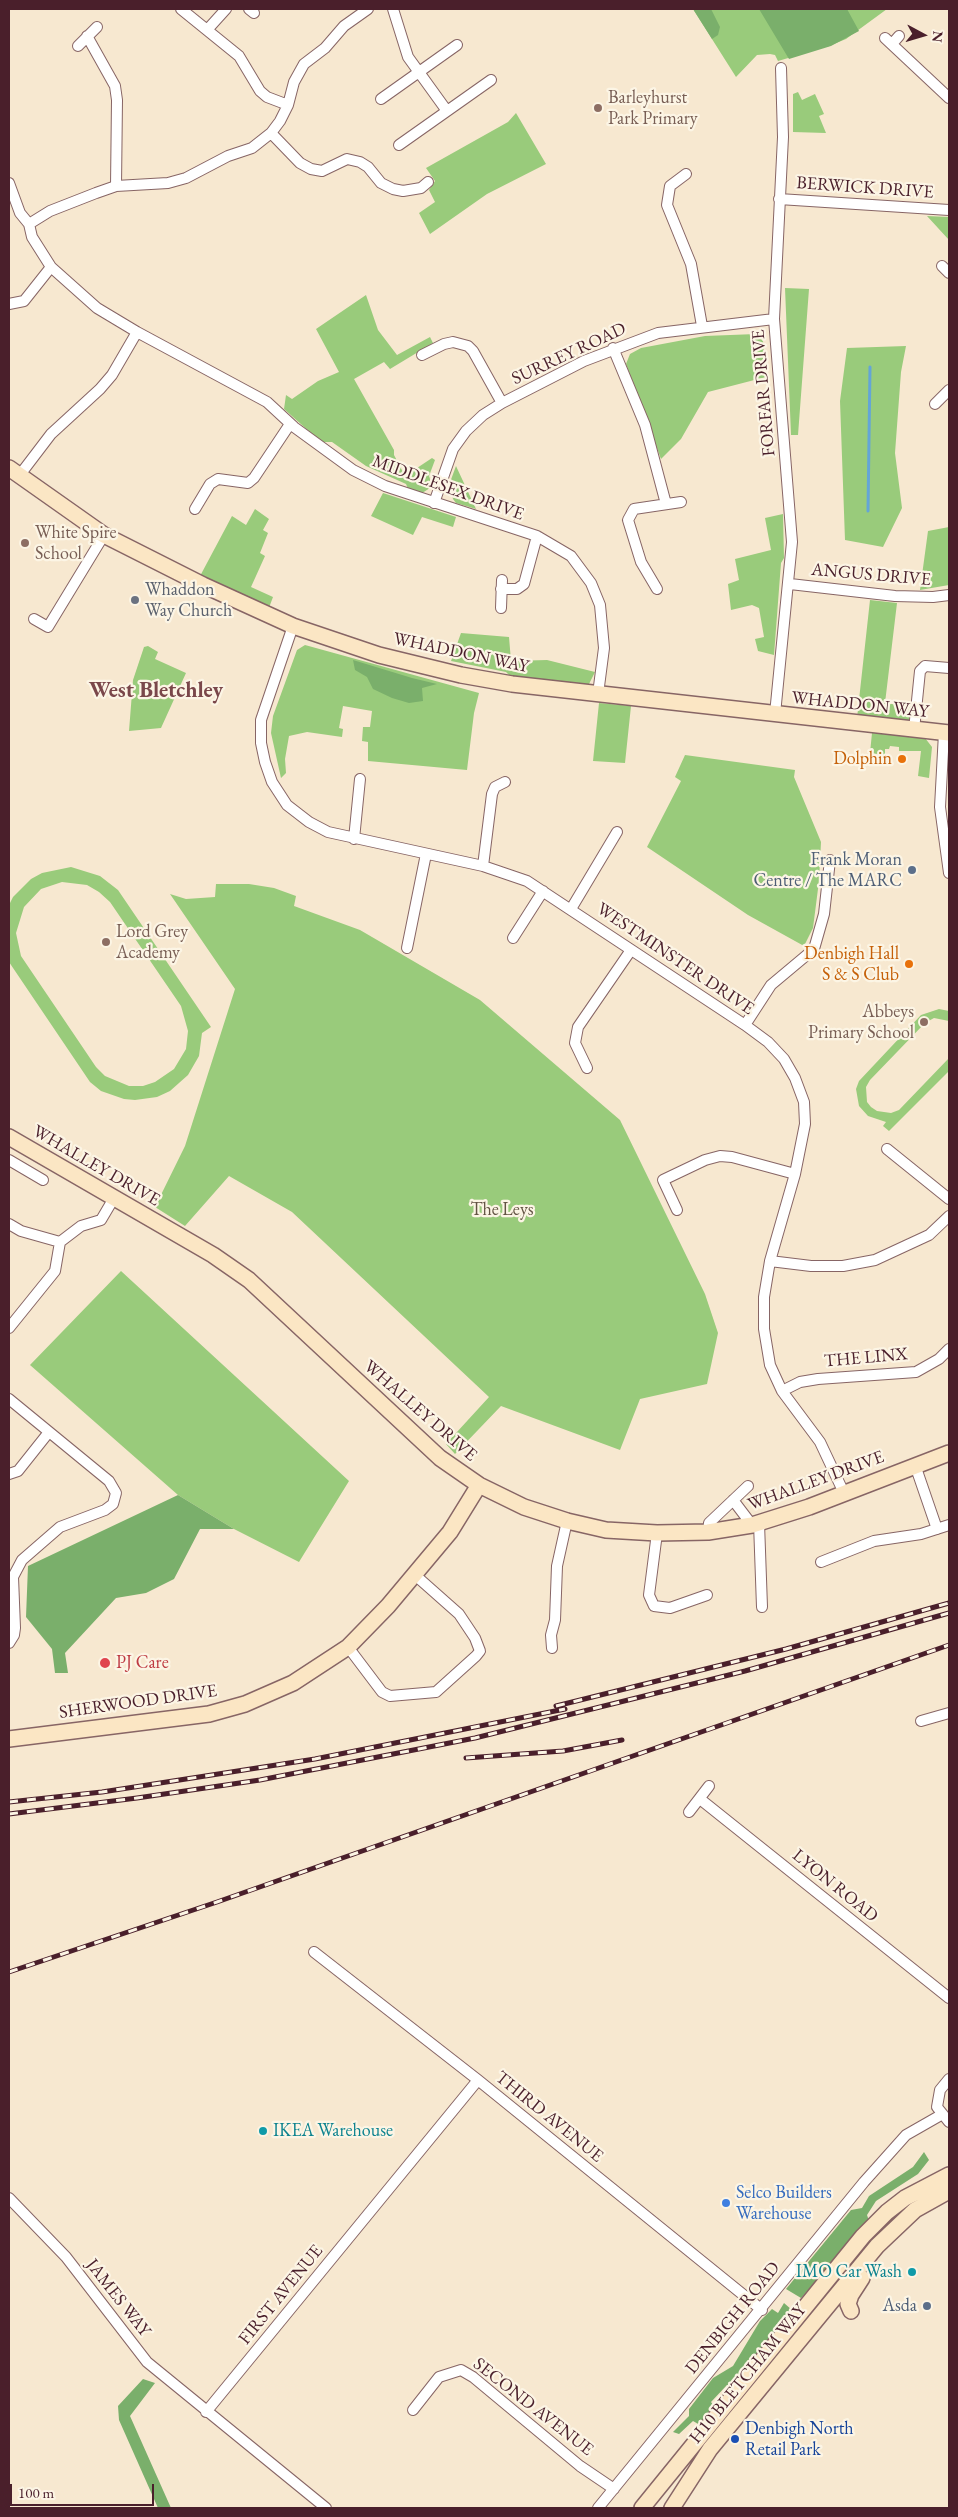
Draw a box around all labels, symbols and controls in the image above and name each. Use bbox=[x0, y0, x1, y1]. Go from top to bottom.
north arrow bbox=[898, 10, 948, 60]
text: N bbox=[928, 30, 947, 43]
place label: Barleyhurst Park Primary bbox=[608, 87, 698, 130]
marker: Barleyhurst Park Primary bbox=[592, 102, 604, 114]
street label: BERWICK DRIVE bbox=[796, 172, 934, 204]
street label: SURREY ROAD bbox=[508, 318, 630, 390]
street label: FORFAR DRIVE bbox=[748, 329, 780, 457]
street label: MIDDLESEX DRIVE bbox=[369, 451, 527, 525]
place label: White Spire School bbox=[35, 522, 117, 564]
marker: White Spire School bbox=[19, 537, 31, 549]
street label: ANGUS DRIVE bbox=[810, 559, 932, 591]
place label: Whaddon Way Church bbox=[145, 579, 232, 622]
marker: Whaddon Way Church bbox=[129, 594, 141, 606]
street label: WHADDON WAY bbox=[391, 628, 531, 678]
district label: West Bletchley bbox=[89, 678, 223, 704]
street label: WHADDON WAY bbox=[790, 687, 930, 723]
place label: Dolphin bbox=[833, 748, 892, 770]
marker: Dolphin bbox=[896, 753, 908, 765]
place label: Frank Moran Centre / The MARC bbox=[753, 849, 902, 892]
marker: Frank Moran Centre / The MARC bbox=[906, 864, 918, 876]
street label: WESTMINSTER DRIVE bbox=[592, 898, 758, 1020]
place label: Lord Grey Academy bbox=[116, 921, 188, 964]
marker: Lord Grey Academy bbox=[100, 936, 112, 948]
place label: Denbigh Hall S & S Club bbox=[804, 943, 899, 986]
marker: Denbigh Hall S & S Club bbox=[903, 958, 915, 970]
place label: Abbeys Primary School bbox=[808, 1001, 914, 1044]
marker: Abbeys Primary School bbox=[918, 1016, 930, 1028]
street label: WHALLEY DRIVE bbox=[28, 1121, 164, 1211]
park label: The Leys bbox=[470, 1199, 534, 1221]
street label: THE LINX bbox=[823, 1344, 909, 1372]
street label: WHALLEY DRIVE bbox=[359, 1356, 481, 1466]
street label: WHALLEY DRIVE bbox=[745, 1446, 887, 1516]
place label: PJ Care bbox=[116, 1652, 169, 1674]
marker: PJ Care bbox=[98, 1656, 112, 1670]
street label: SHERWOOD DRIVE bbox=[58, 1680, 218, 1724]
street label: LYON ROAD bbox=[788, 1845, 882, 1927]
street label: THIRD AVENUE bbox=[491, 2067, 607, 2167]
place label: IKEA Warehouse bbox=[273, 2120, 393, 2142]
marker: IKEA Warehouse bbox=[257, 2125, 269, 2137]
place label: Selco Builders Warehouse bbox=[736, 2182, 832, 2224]
marker: Selco Builders Warehouse bbox=[720, 2197, 732, 2209]
street label: FIRST AVENUE bbox=[234, 2241, 328, 2349]
street label: JAMES WAY bbox=[81, 2255, 155, 2341]
street label: DENBIGH ROAD bbox=[681, 2258, 785, 2378]
place label: IMO Car Wash bbox=[796, 2261, 902, 2283]
marker: IMO Car Wash bbox=[906, 2266, 918, 2278]
place label: Asda bbox=[882, 2295, 917, 2317]
street label: H10 BLETCHAM WAY bbox=[685, 2300, 811, 2448]
marker: Asda bbox=[921, 2300, 933, 2312]
street label: SECOND AVENUE bbox=[469, 2353, 597, 2461]
place label: Denbigh North Retail Park bbox=[745, 2418, 854, 2460]
marker: Denbigh North Retail Park bbox=[729, 2433, 741, 2445]
scale bar bbox=[12, 2474, 156, 2506]
text: 100 m bbox=[18, 2483, 54, 2502]

